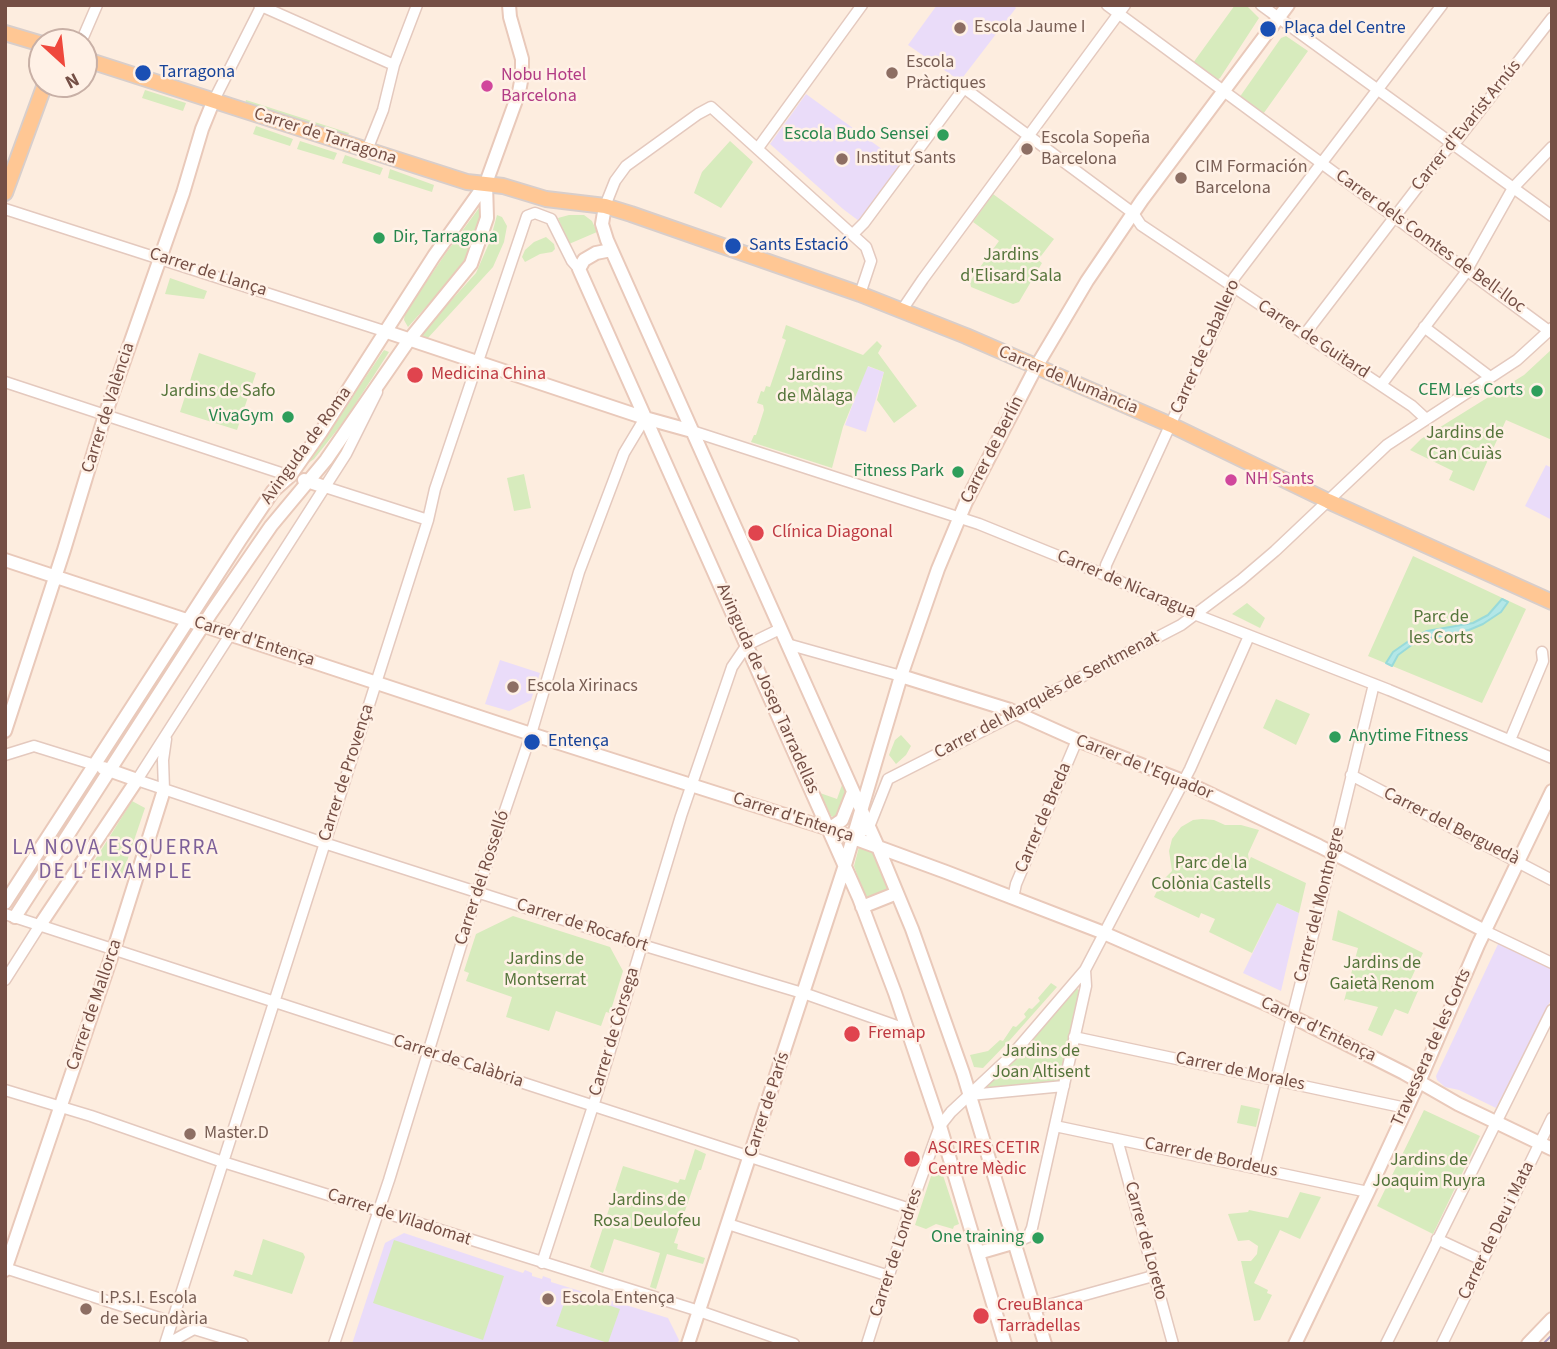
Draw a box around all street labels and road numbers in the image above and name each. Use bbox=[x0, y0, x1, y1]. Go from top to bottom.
street label: Carrer d'Evarist Arnús bbox=[1408, 56, 1526, 196]
street label: Carrer de Tarragona bbox=[251, 104, 399, 170]
street label: Carrer dels Comtes de Bell-lloc bbox=[1331, 166, 1529, 318]
street label: Carrer de Llança bbox=[147, 244, 269, 302]
street label: Carrer de Caballero bbox=[1167, 276, 1245, 418]
street label: Carrer de Guitard bbox=[1253, 296, 1373, 384]
street label: Carrer de València bbox=[78, 340, 140, 476]
street label: Carrer de Numància bbox=[995, 342, 1141, 420]
street label: Avinguda de Roma bbox=[257, 383, 357, 509]
street label: Carrer de Berlín bbox=[957, 393, 1029, 507]
street label: Carrer de Nicaragua bbox=[1053, 546, 1199, 624]
street label: Avinguda de Josep Tarradellas bbox=[711, 580, 823, 798]
street label: Carrer d'Entença bbox=[191, 612, 317, 672]
street label: Carrer del Marquès de Sentmenat bbox=[931, 627, 1163, 765]
street label: Carrer de Provença bbox=[315, 702, 379, 844]
street label: Carrer de l'Equador bbox=[1072, 731, 1216, 805]
street label: Carrer de Breda bbox=[1011, 760, 1077, 876]
street label: Carrer del Berguedà bbox=[1379, 783, 1523, 871]
street label: Carrer d'Entença bbox=[730, 788, 856, 848]
street label: Carrer del Rosselló bbox=[451, 808, 515, 948]
street label: Carrer del Montnegre bbox=[1290, 825, 1350, 985]
street label: Carrer de Rocafort bbox=[513, 895, 651, 957]
street label: Carrer de Mallorca bbox=[62, 937, 128, 1073]
street label: Carrer de Còrsega bbox=[585, 965, 645, 1099]
street label: Travessera de les Corts bbox=[1387, 966, 1477, 1130]
street label: Carrer d'Entença bbox=[1257, 993, 1379, 1067]
street label: Carrer de Calàbria bbox=[390, 1031, 526, 1093]
street label: Carrer de Morales bbox=[1173, 1048, 1307, 1096]
street label: Carrer de París bbox=[741, 1050, 795, 1160]
street label: Carrer de Bordeus bbox=[1142, 1133, 1280, 1183]
street label: Carrer de Deu i Mata bbox=[1454, 1158, 1540, 1304]
street label: Carrer de Loreto bbox=[1119, 1179, 1171, 1303]
street label: Carrer de Viladomat bbox=[324, 1185, 474, 1251]
street label: Carrer de Londres bbox=[866, 1186, 928, 1320]

